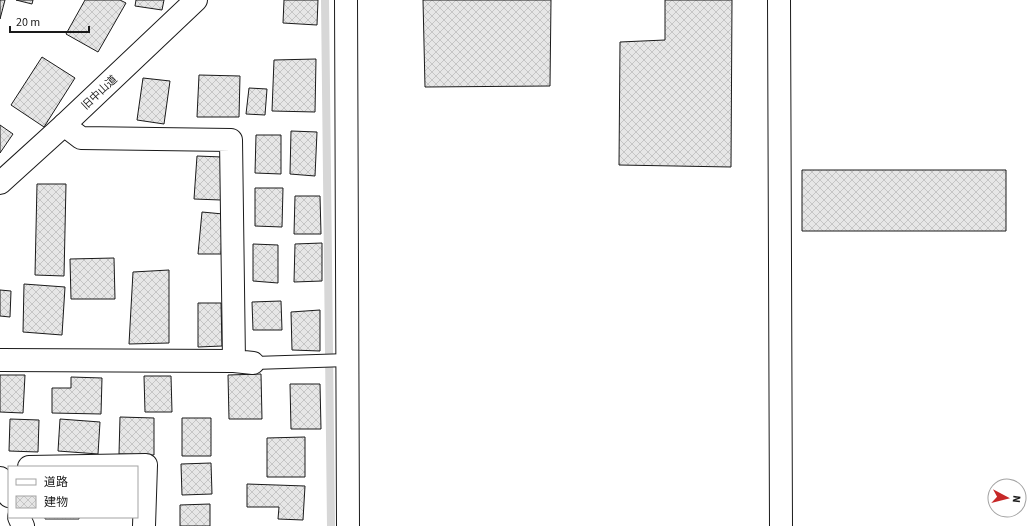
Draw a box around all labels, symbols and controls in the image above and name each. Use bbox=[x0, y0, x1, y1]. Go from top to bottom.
scale bar bbox=[10, 8, 89, 34]
text: 20 m bbox=[16, 14, 40, 31]
street label: 旧中山道 bbox=[78, 72, 121, 113]
legend bbox=[8, 466, 138, 518]
text: 道路 bbox=[44, 474, 68, 491]
north arrow bbox=[987, 478, 1027, 518]
text: 建物 bbox=[44, 494, 68, 511]
text: N bbox=[1009, 495, 1024, 504]

